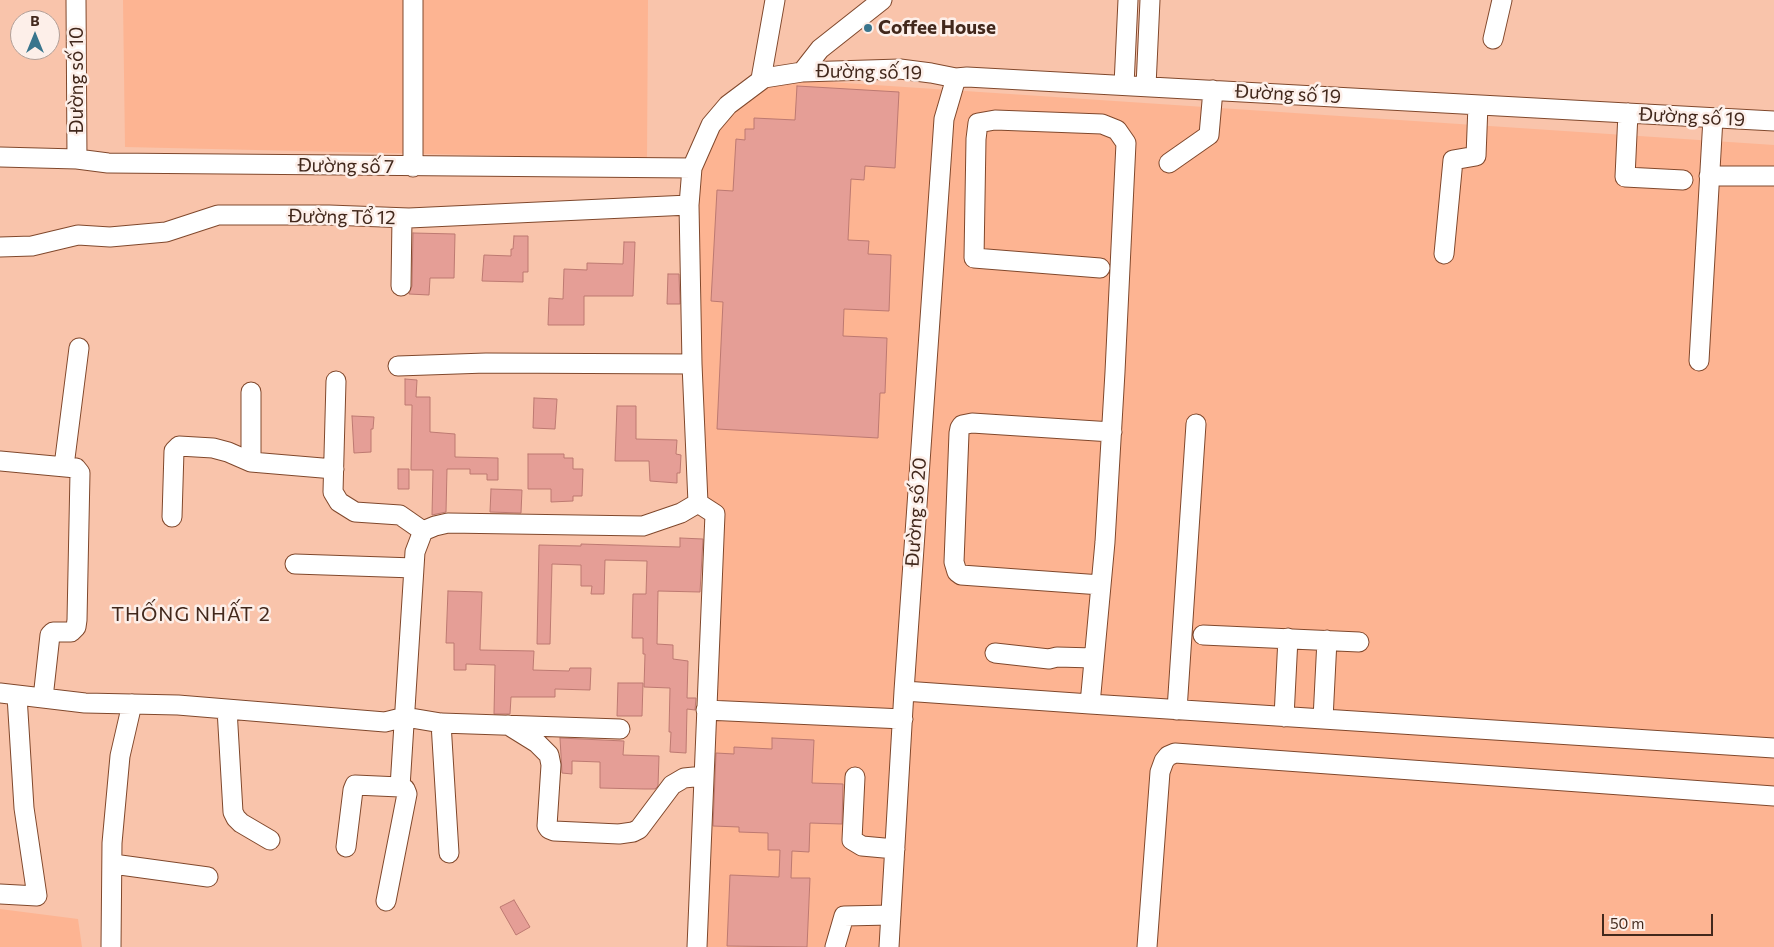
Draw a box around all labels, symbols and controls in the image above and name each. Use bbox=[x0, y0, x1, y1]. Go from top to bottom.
north arrow bbox=[10, 10, 60, 60]
text: B bbox=[30, 12, 40, 29]
place label: Coffee House bbox=[878, 17, 996, 39]
marker: Coffee House bbox=[862, 22, 874, 34]
street label: Đường số 10 bbox=[66, 26, 88, 134]
street label: Đường số 19 bbox=[816, 60, 922, 84]
street label: Đường số 19 bbox=[1234, 80, 1342, 108]
street label: Đường số 19 bbox=[1638, 103, 1746, 131]
street label: Đường số 7 bbox=[298, 154, 394, 178]
street label: Đường Tổ 12 bbox=[288, 205, 396, 229]
street label: Đường số 20 bbox=[901, 457, 931, 567]
district label: THỐNG NHẤT 2 bbox=[110, 602, 272, 626]
scale bar bbox=[1604, 904, 1715, 936]
text: 50 m bbox=[1610, 914, 1644, 932]

